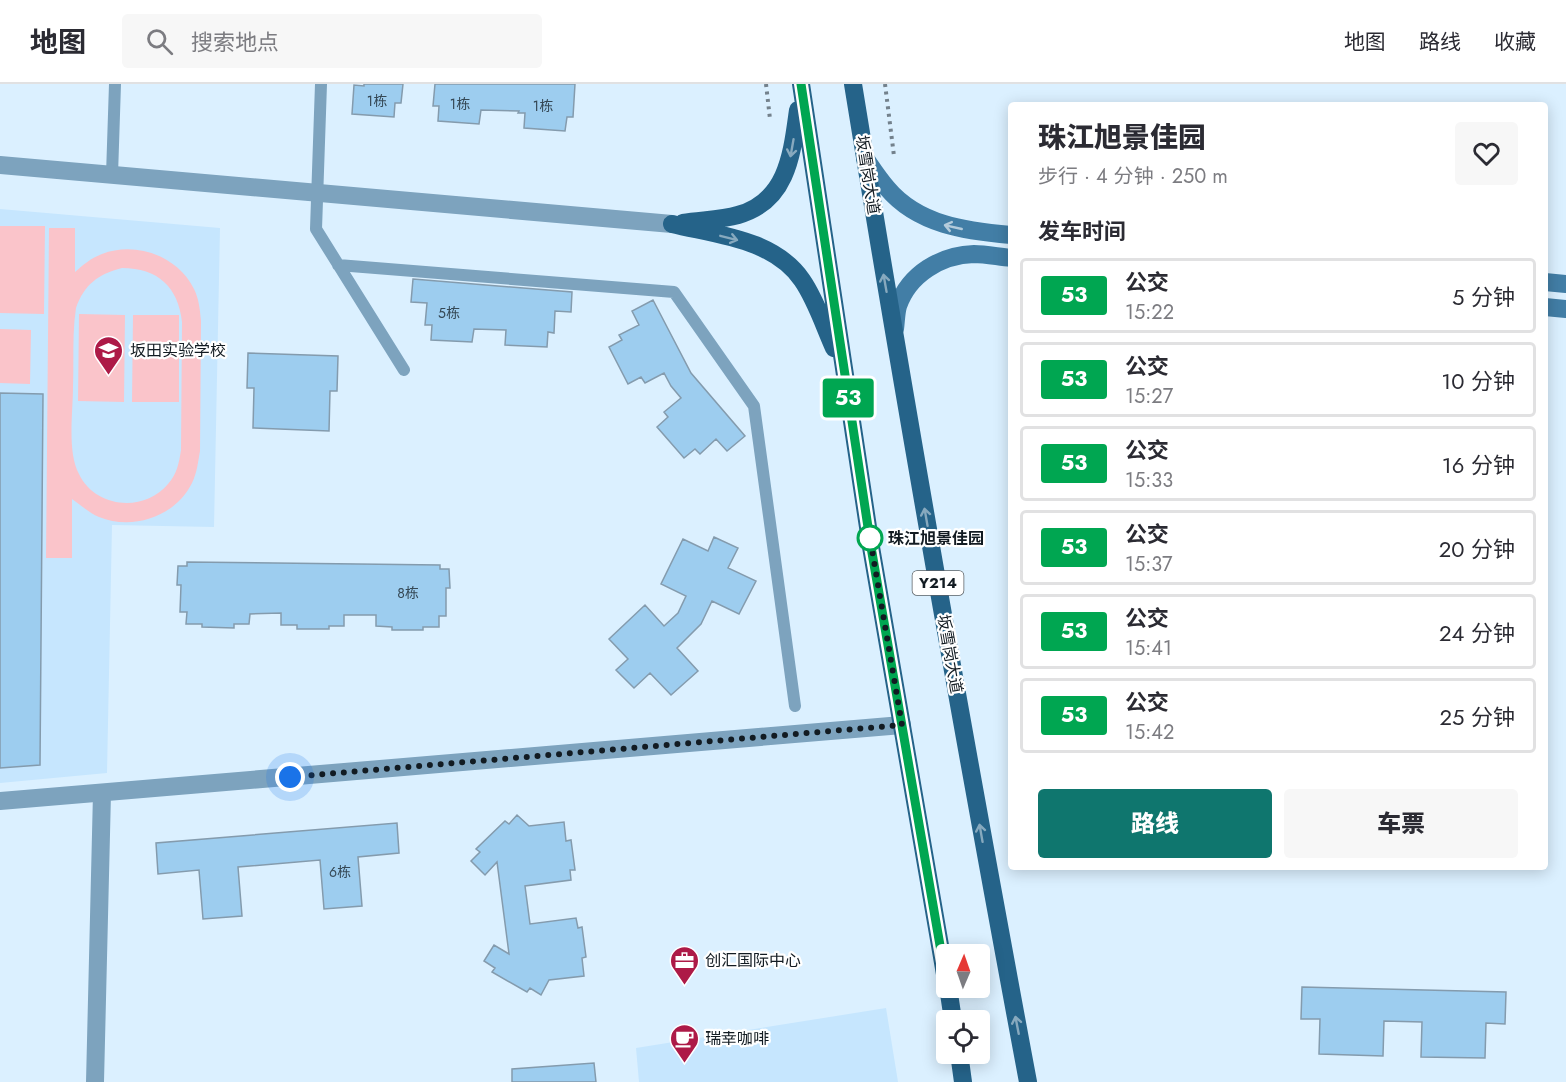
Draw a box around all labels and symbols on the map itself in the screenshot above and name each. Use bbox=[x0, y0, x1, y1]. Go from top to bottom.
house number: 1栋 bbox=[367, 91, 387, 111]
house number: 1栋 bbox=[450, 94, 470, 114]
house number: 1栋 bbox=[533, 96, 553, 116]
street label: 坂雪岗大道 bbox=[850, 134, 886, 216]
one-way arrow bbox=[786, 138, 797, 157]
one-way arrow bbox=[944, 220, 963, 232]
one-way arrow bbox=[719, 232, 738, 244]
one-way arrow bbox=[880, 274, 891, 293]
house number: 5栋 bbox=[438, 303, 460, 323]
school or university icon: 坂田实验学校 bbox=[93, 334, 125, 376]
place label: 坂田实验学校 bbox=[130, 339, 226, 362]
line badge: 53 bbox=[821, 378, 875, 418]
one-way arrow bbox=[920, 507, 931, 527]
marker: 珠江旭景佳园 bbox=[857, 525, 883, 551]
place label: 珠江旭景佳园 bbox=[888, 527, 984, 550]
road number: Y214 bbox=[912, 571, 964, 595]
house number: 8栋 bbox=[397, 583, 419, 603]
street label: 坂雪岗大道 bbox=[932, 613, 968, 695]
your location bbox=[275, 762, 305, 792]
one-way arrow bbox=[975, 824, 986, 843]
house number: 6栋 bbox=[329, 862, 351, 882]
office icon: 创汇国际中心 bbox=[668, 944, 700, 986]
north arrow bbox=[936, 944, 990, 998]
place label: 创汇国际中心 bbox=[705, 949, 801, 972]
one-way arrow bbox=[1011, 1015, 1022, 1035]
cafe icon: 瑞幸咖啡 bbox=[668, 1022, 700, 1064]
place label: 瑞幸咖啡 bbox=[705, 1027, 769, 1050]

